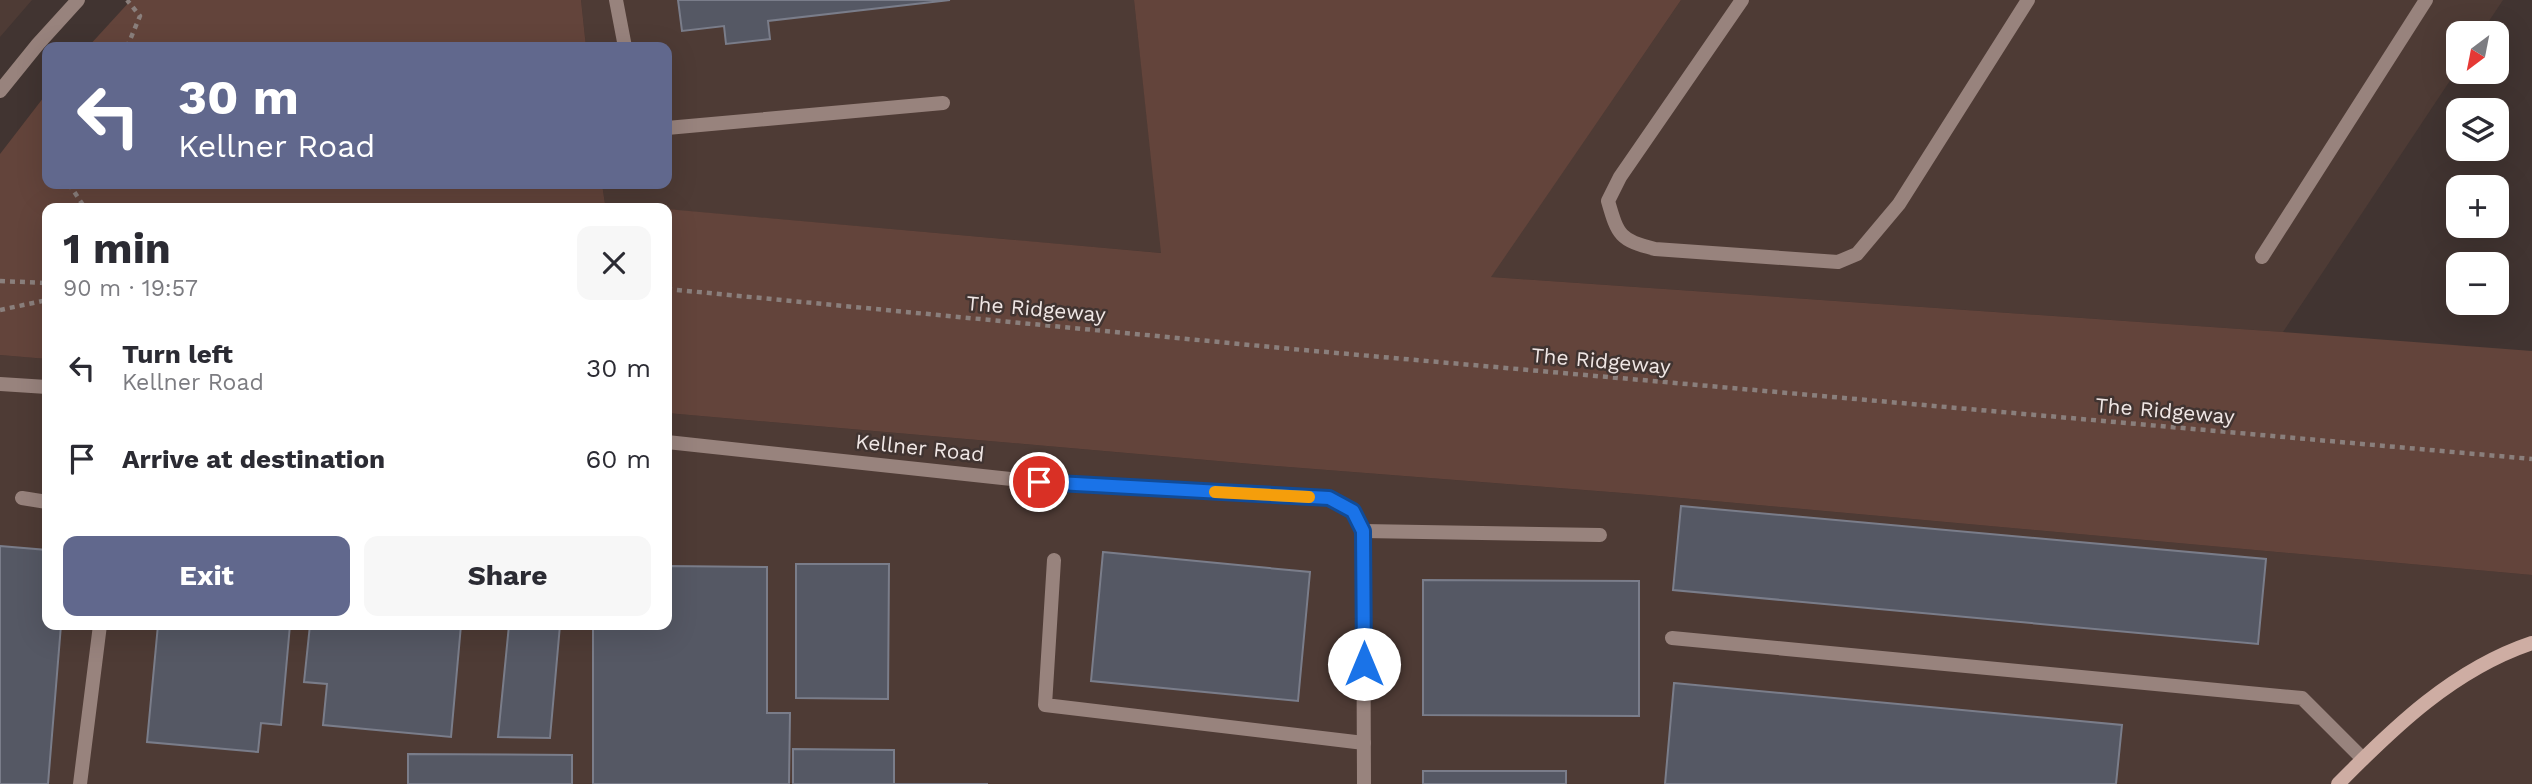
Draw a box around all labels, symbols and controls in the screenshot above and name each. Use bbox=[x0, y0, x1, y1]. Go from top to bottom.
north arrow bbox=[2446, 21, 2510, 84]
map controls bbox=[2446, 21, 2509, 315]
text: 30 m bbox=[178, 68, 299, 126]
icon: left bbox=[63, 70, 154, 161]
button: layers bbox=[2446, 98, 2509, 161]
text: Kellner Road bbox=[178, 127, 375, 165]
button: + bbox=[2446, 175, 2509, 238]
text: 1 min bbox=[63, 224, 171, 273]
button: close bbox=[577, 226, 651, 300]
button: − bbox=[2446, 252, 2509, 315]
text: 90 m · 19:57 bbox=[63, 275, 198, 302]
street label: The Ridgeway bbox=[965, 290, 1107, 327]
text: Turn left bbox=[122, 339, 233, 369]
street label: The Ridgeway bbox=[1530, 342, 1672, 379]
icon: left bbox=[63, 349, 101, 387]
text: 30 m bbox=[586, 353, 651, 383]
text: Kellner Road bbox=[122, 369, 264, 396]
street label: The Ridgeway bbox=[2094, 392, 2236, 429]
street label: Kellner Road bbox=[854, 428, 986, 467]
icon: arrive bbox=[63, 440, 101, 478]
text: Arrive at destination bbox=[122, 444, 385, 474]
text: 60 m bbox=[585, 444, 651, 474]
pin bbox=[1009, 452, 1069, 512]
icon: arrive bbox=[1020, 463, 1058, 501]
button: Exit bbox=[63, 536, 350, 616]
button: Share bbox=[364, 536, 651, 616]
position arrow bbox=[1327, 627, 1401, 701]

